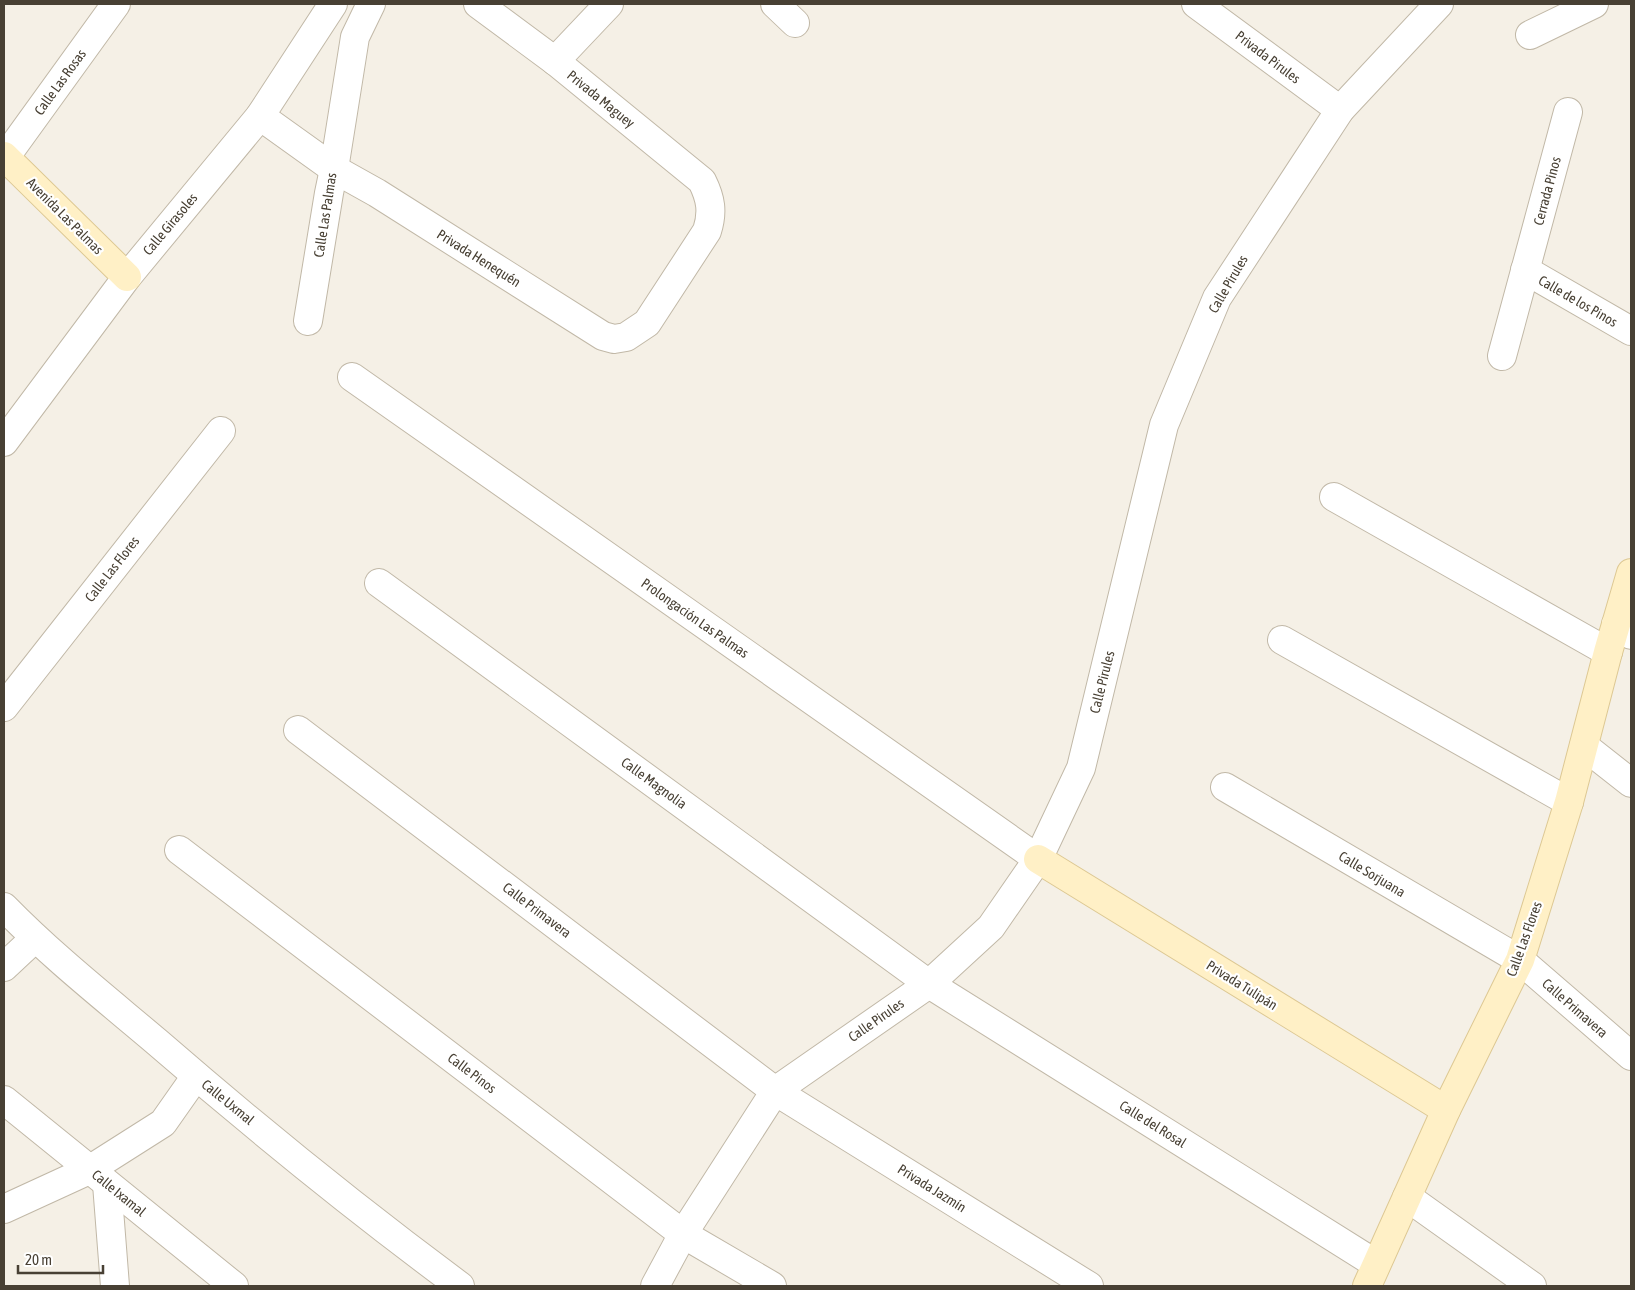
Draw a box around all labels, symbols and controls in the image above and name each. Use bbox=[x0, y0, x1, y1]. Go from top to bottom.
street label: Privada Pirules bbox=[1232, 27, 1304, 87]
street label: Calle Las Rosas bbox=[31, 46, 89, 118]
street label: Privada Maguey bbox=[564, 67, 638, 131]
street label: Cerrada Pinos bbox=[1530, 155, 1564, 227]
street label: Calle Las Palmas bbox=[310, 171, 340, 258]
street label: Avenida Las Palmas bbox=[24, 175, 106, 257]
street label: Calle Girasoles bbox=[140, 190, 201, 258]
street label: Privada Henequén bbox=[434, 226, 524, 290]
street label: Calle Pirules bbox=[1205, 252, 1251, 316]
street label: Calle de los Pinos bbox=[1536, 272, 1620, 330]
street label: Calle Las Flores bbox=[82, 533, 142, 605]
street label: Prolongación Las Palmas bbox=[638, 575, 752, 661]
street label: Calle Pirules bbox=[1087, 649, 1118, 715]
street label: Calle Magnolia bbox=[618, 754, 690, 812]
street label: Calle Sorjuana bbox=[1336, 848, 1408, 900]
street label: Calle Primavera bbox=[500, 879, 574, 941]
street label: Calle Las Flores bbox=[1503, 899, 1545, 979]
street label: Privada Tulipán bbox=[1204, 957, 1280, 1013]
street label: Calle Primavera bbox=[1539, 975, 1611, 1041]
street label: Calle Pirules bbox=[845, 995, 907, 1045]
street label: Calle Pinos bbox=[445, 1050, 499, 1096]
street label: Calle Uxmal bbox=[199, 1076, 258, 1128]
street label: Calle del Rosal bbox=[1117, 1097, 1190, 1151]
street label: Privada Jazmín bbox=[895, 1161, 969, 1215]
street label: Calle Ixamal bbox=[89, 1167, 149, 1220]
scale bar bbox=[18, 1242, 102, 1274]
text: 20 m bbox=[25, 1251, 52, 1268]

